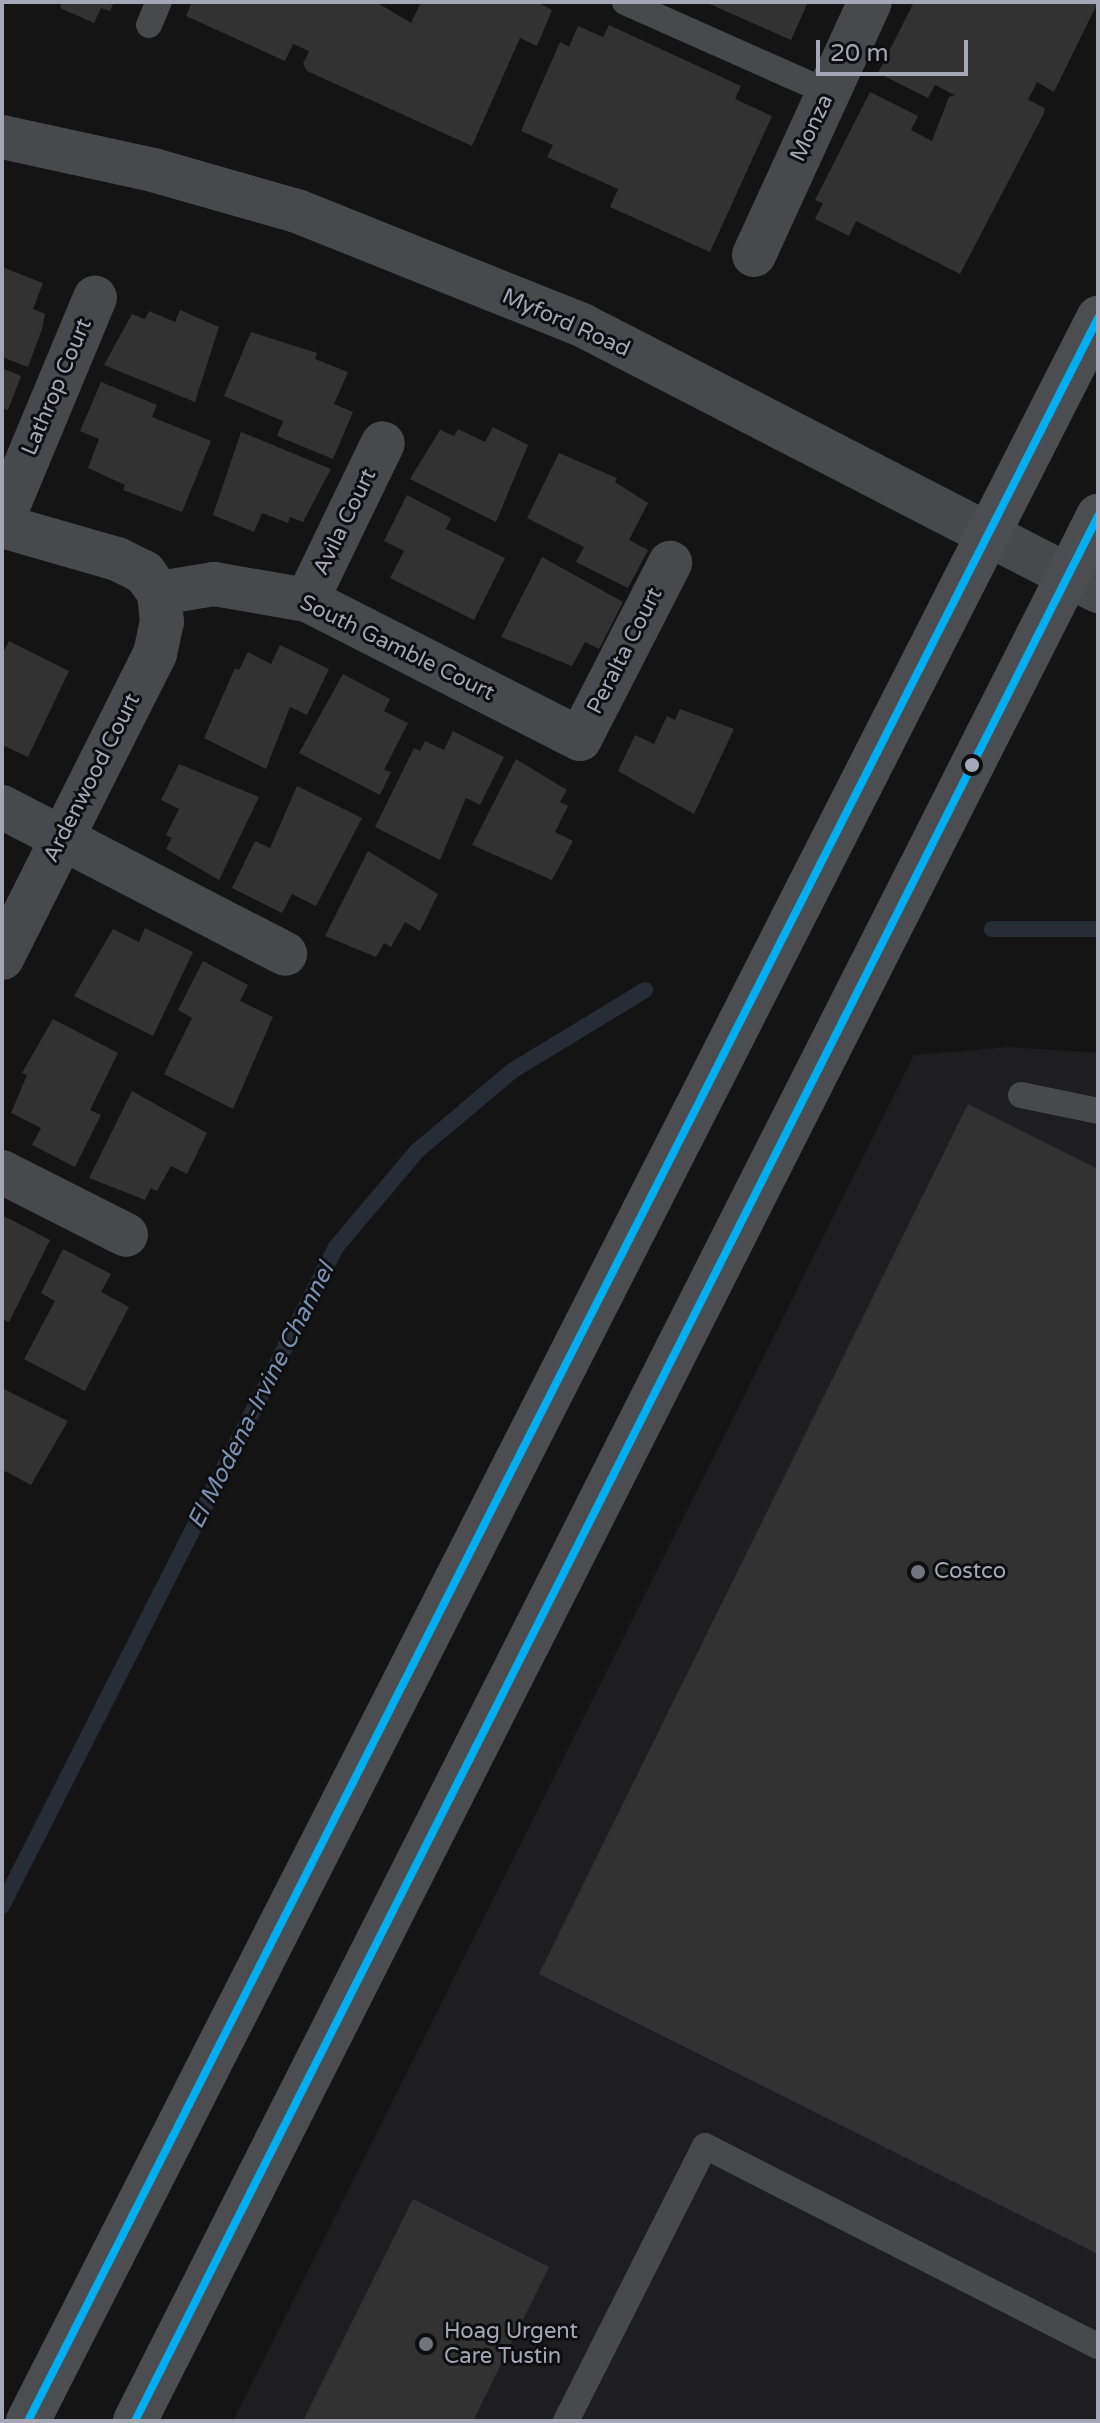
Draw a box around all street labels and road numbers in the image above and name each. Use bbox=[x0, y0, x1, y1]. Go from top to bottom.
street label: Monza bbox=[785, 90, 839, 166]
street label: Myford Road bbox=[498, 283, 634, 363]
street label: Lathrop Court bbox=[16, 315, 98, 459]
street label: Avila Court bbox=[308, 465, 382, 579]
street label: Peralta Court bbox=[582, 583, 668, 719]
street label: South Gamble Court bbox=[295, 589, 499, 707]
street label: Ardenwood Court bbox=[38, 689, 146, 867]

